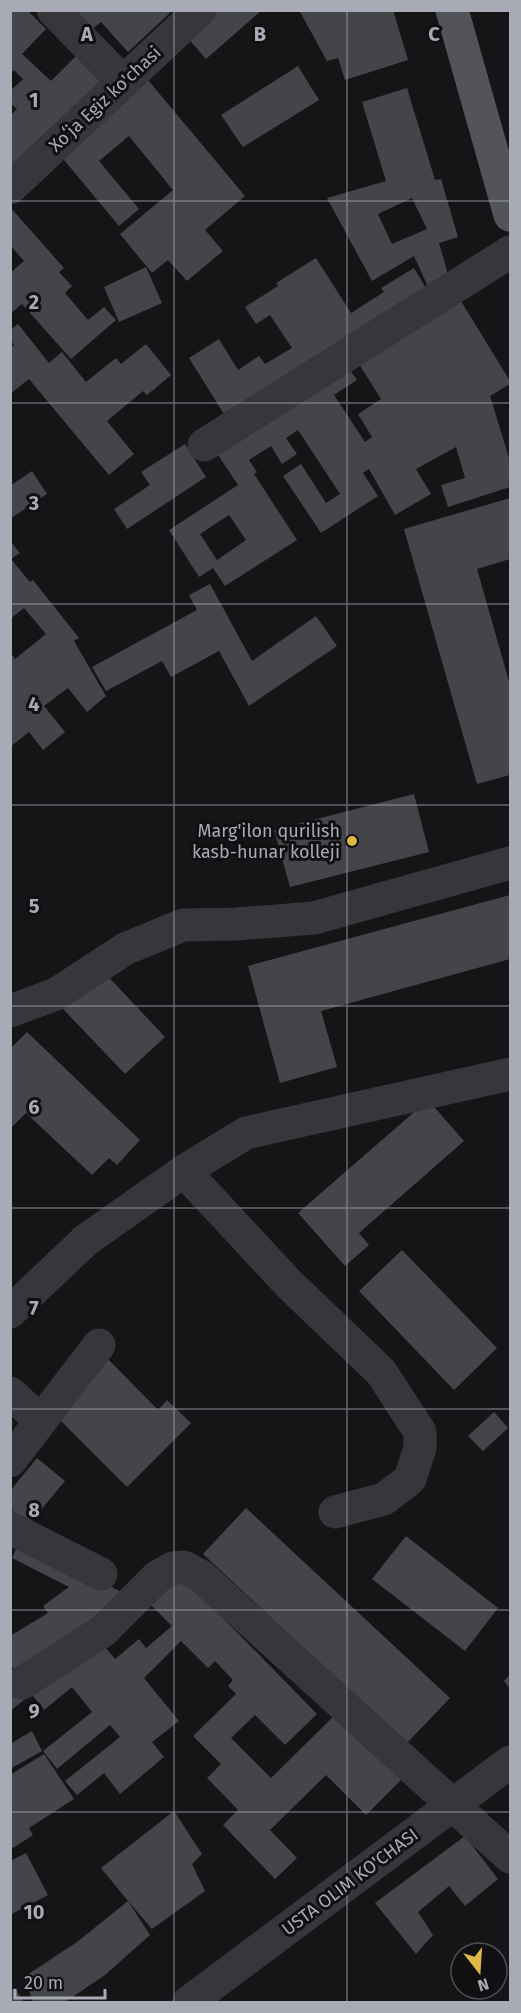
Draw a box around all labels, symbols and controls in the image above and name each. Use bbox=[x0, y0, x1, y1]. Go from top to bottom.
text: A bbox=[80, 22, 94, 46]
text: B bbox=[254, 22, 266, 46]
text: C bbox=[428, 22, 440, 46]
street label: Xoʻja Egiz ko'chasi bbox=[44, 42, 166, 156]
text: 1 bbox=[29, 88, 39, 112]
text: 2 bbox=[29, 290, 39, 314]
text: 3 bbox=[28, 491, 39, 515]
text: 4 bbox=[28, 692, 40, 716]
place label: Marg'ilon qurilish kasb-hunar kolleji bbox=[192, 820, 340, 863]
marker: Marg'ilon qurilish kasb-hunar kolleji bbox=[345, 834, 359, 848]
text: 5 bbox=[29, 894, 40, 918]
text: 6 bbox=[28, 1095, 40, 1119]
text: 7 bbox=[29, 1296, 39, 1320]
text: 8 bbox=[28, 1498, 40, 1522]
text: 9 bbox=[28, 1699, 40, 1723]
street label: USTA OLIM KO'CHASI bbox=[278, 1824, 422, 1940]
text: 10 bbox=[24, 1900, 44, 1924]
north arrow bbox=[449, 1941, 509, 2001]
scale bar bbox=[15, 1962, 105, 2000]
text: 20 m bbox=[24, 1972, 63, 1994]
text: N bbox=[475, 1974, 491, 1996]

